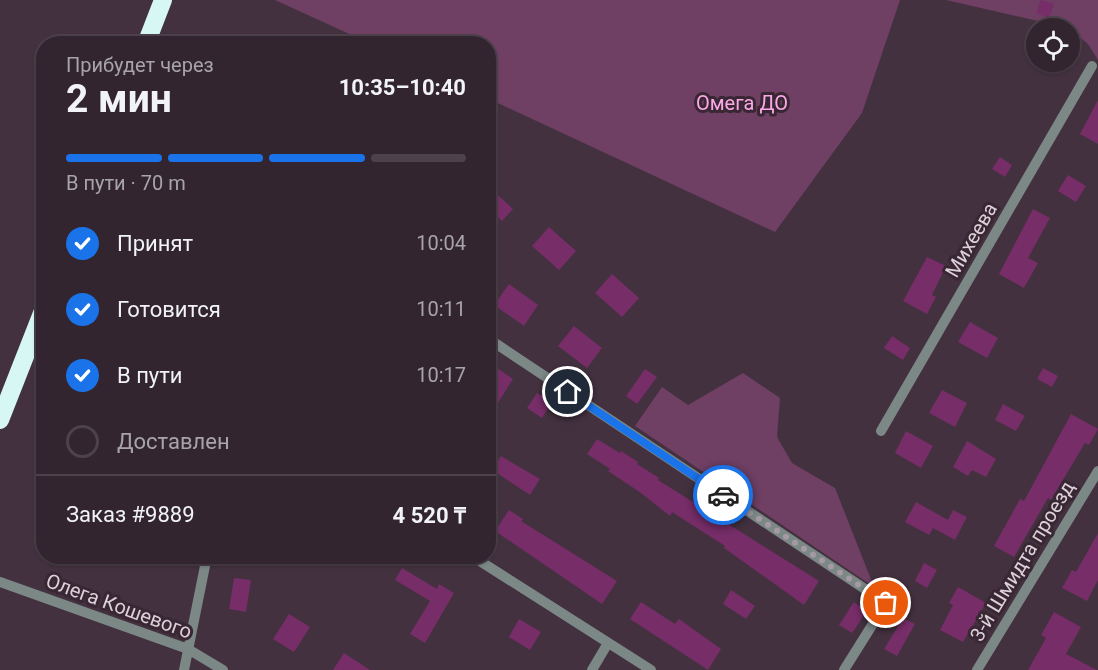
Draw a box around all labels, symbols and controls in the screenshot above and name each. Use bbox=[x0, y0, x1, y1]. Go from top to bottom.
map controls bbox=[1026, 18, 1080, 72]
button: locate bbox=[1026, 18, 1080, 72]
text: Прибудет через bbox=[66, 53, 214, 77]
text: 10:35–10:40 bbox=[339, 75, 466, 100]
text: 2 мин bbox=[66, 76, 172, 122]
park label: Омега ДО bbox=[696, 91, 788, 115]
text: В пути · 70 m bbox=[66, 171, 186, 195]
street label: Михеева bbox=[940, 198, 1002, 282]
icon: check bbox=[66, 227, 99, 260]
text: Принят bbox=[117, 231, 193, 256]
text: 10:04 bbox=[416, 231, 466, 255]
icon: check bbox=[66, 293, 99, 326]
text: Готовится bbox=[117, 297, 221, 322]
text: 10:11 bbox=[416, 297, 466, 321]
icon: check bbox=[66, 359, 99, 392]
text: В пути bbox=[117, 363, 183, 388]
text: 10:17 bbox=[416, 363, 466, 387]
pin bbox=[542, 366, 593, 417]
icon: home bbox=[551, 375, 584, 408]
text: Доставлен bbox=[117, 429, 230, 454]
courier bbox=[693, 465, 753, 525]
street label: 3-й Шмидта проезд bbox=[965, 477, 1079, 645]
icon: car bbox=[707, 479, 740, 512]
text: Заказ #9889 bbox=[66, 502, 195, 527]
text: 4 520 ₸ bbox=[393, 503, 466, 528]
street label: Олега Кошевого bbox=[43, 568, 195, 644]
pin bbox=[860, 577, 911, 628]
icon: bag bbox=[869, 586, 902, 619]

